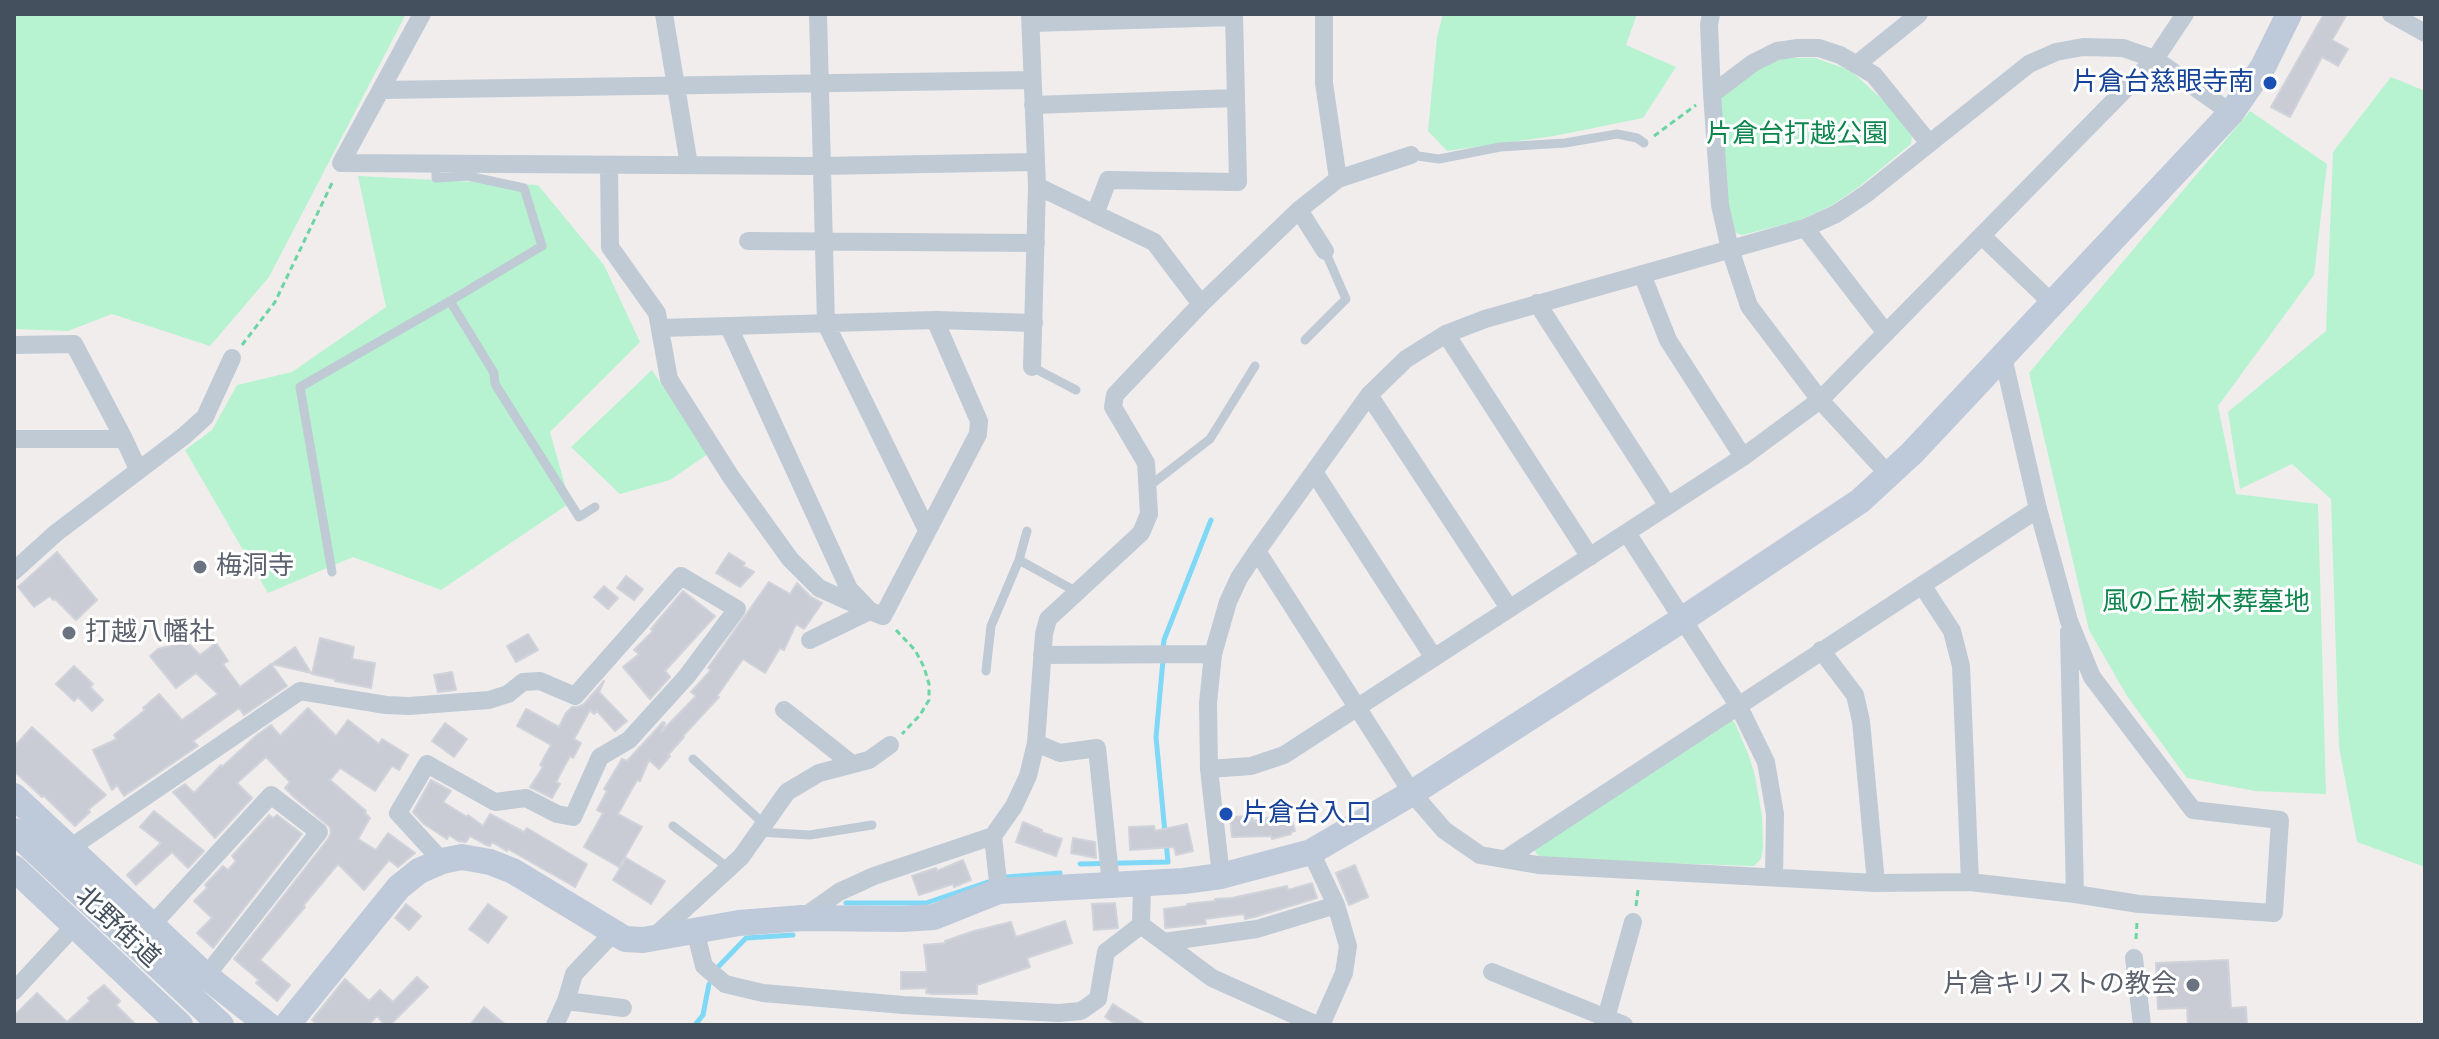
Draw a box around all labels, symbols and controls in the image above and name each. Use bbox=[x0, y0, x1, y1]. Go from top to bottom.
place label: 片倉台慈眼寺南 bbox=[2072, 67, 2254, 99]
marker: 片倉台慈眼寺南 bbox=[2261, 74, 2279, 92]
park label: 片倉台打越公園 bbox=[1706, 119, 1888, 151]
place label: 梅洞寺 bbox=[216, 551, 294, 583]
marker: 梅洞寺 bbox=[191, 558, 209, 576]
park label: 風の丘樹木葬墓地 bbox=[2102, 587, 2310, 619]
place label: 打越八幡社 bbox=[85, 617, 215, 649]
marker: 打越八幡社 bbox=[60, 624, 78, 642]
place label: 片倉台入口 bbox=[1242, 798, 1372, 830]
marker: 片倉台入口 bbox=[1217, 805, 1235, 823]
street label: 北野街道 bbox=[68, 881, 166, 975]
place label: 片倉キリストの教会 bbox=[1943, 969, 2177, 1001]
marker: 片倉キリストの教会 bbox=[2184, 976, 2202, 994]

